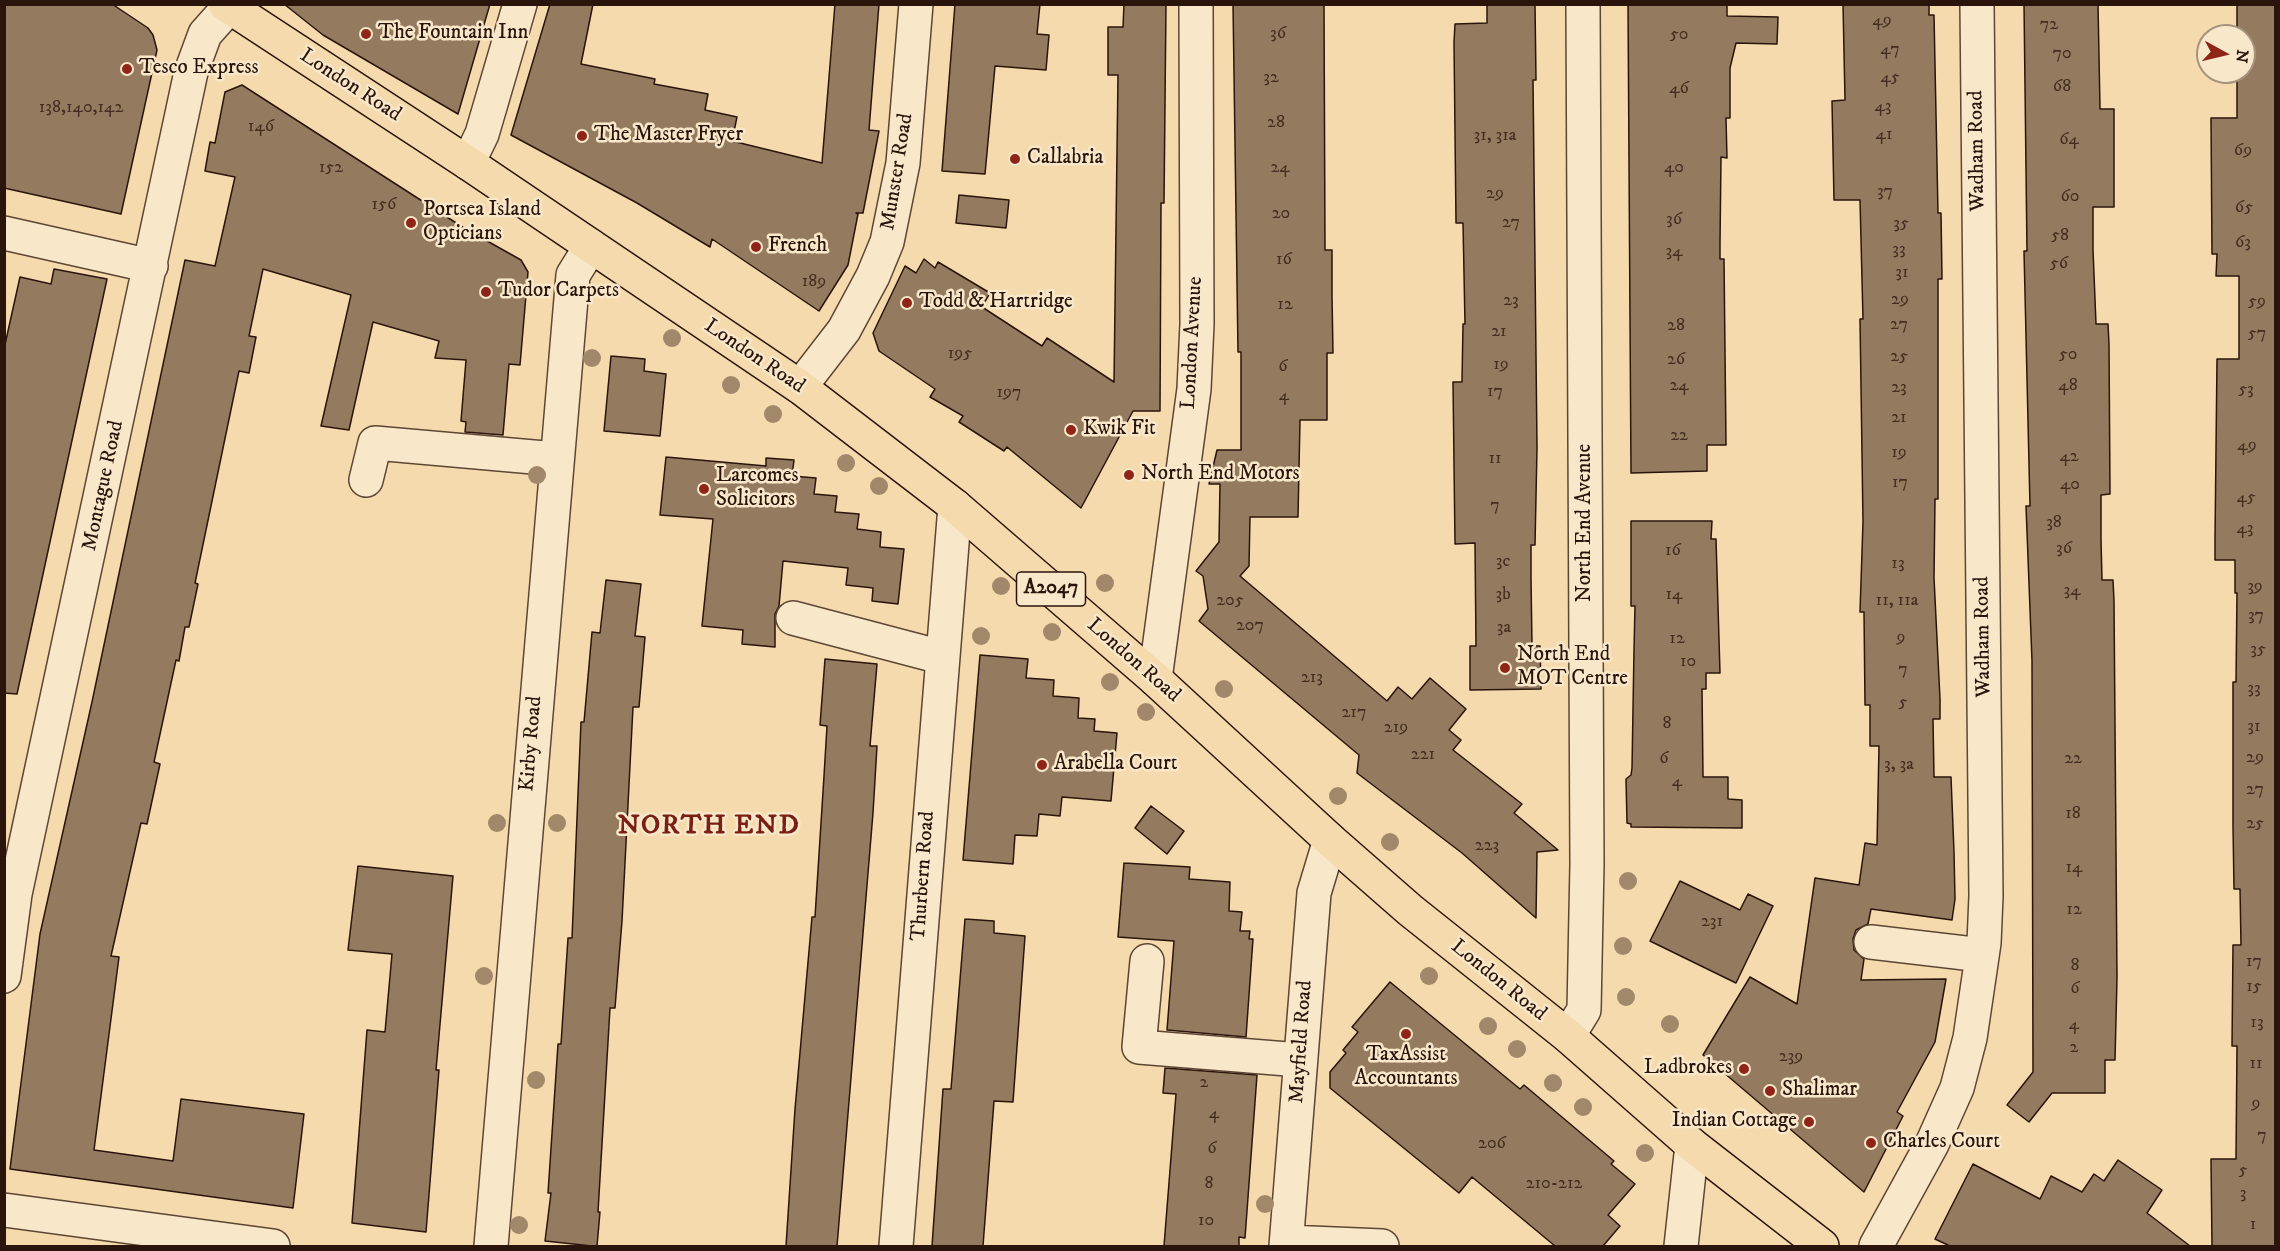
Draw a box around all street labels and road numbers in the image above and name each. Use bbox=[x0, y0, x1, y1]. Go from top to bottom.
street label: London Road bbox=[295, 44, 405, 128]
street label: Wadham Road bbox=[1964, 90, 1992, 212]
street label: Munster Road bbox=[876, 112, 920, 232]
street label: London Avenue bbox=[1177, 276, 1209, 410]
street label: London Road bbox=[699, 314, 809, 400]
street label: Montague Road bbox=[78, 419, 130, 553]
street label: North End Avenue bbox=[1573, 444, 1599, 602]
road number: A2047 bbox=[1016, 572, 1086, 606]
street label: Wadham Road bbox=[1970, 576, 1998, 698]
street label: London Road bbox=[1081, 613, 1185, 709]
street label: Kirby Road bbox=[515, 695, 549, 793]
street label: Thurbern Road bbox=[907, 810, 941, 942]
street label: London Road bbox=[1445, 935, 1551, 1027]
street label: Mayfield Road bbox=[1285, 980, 1319, 1104]

